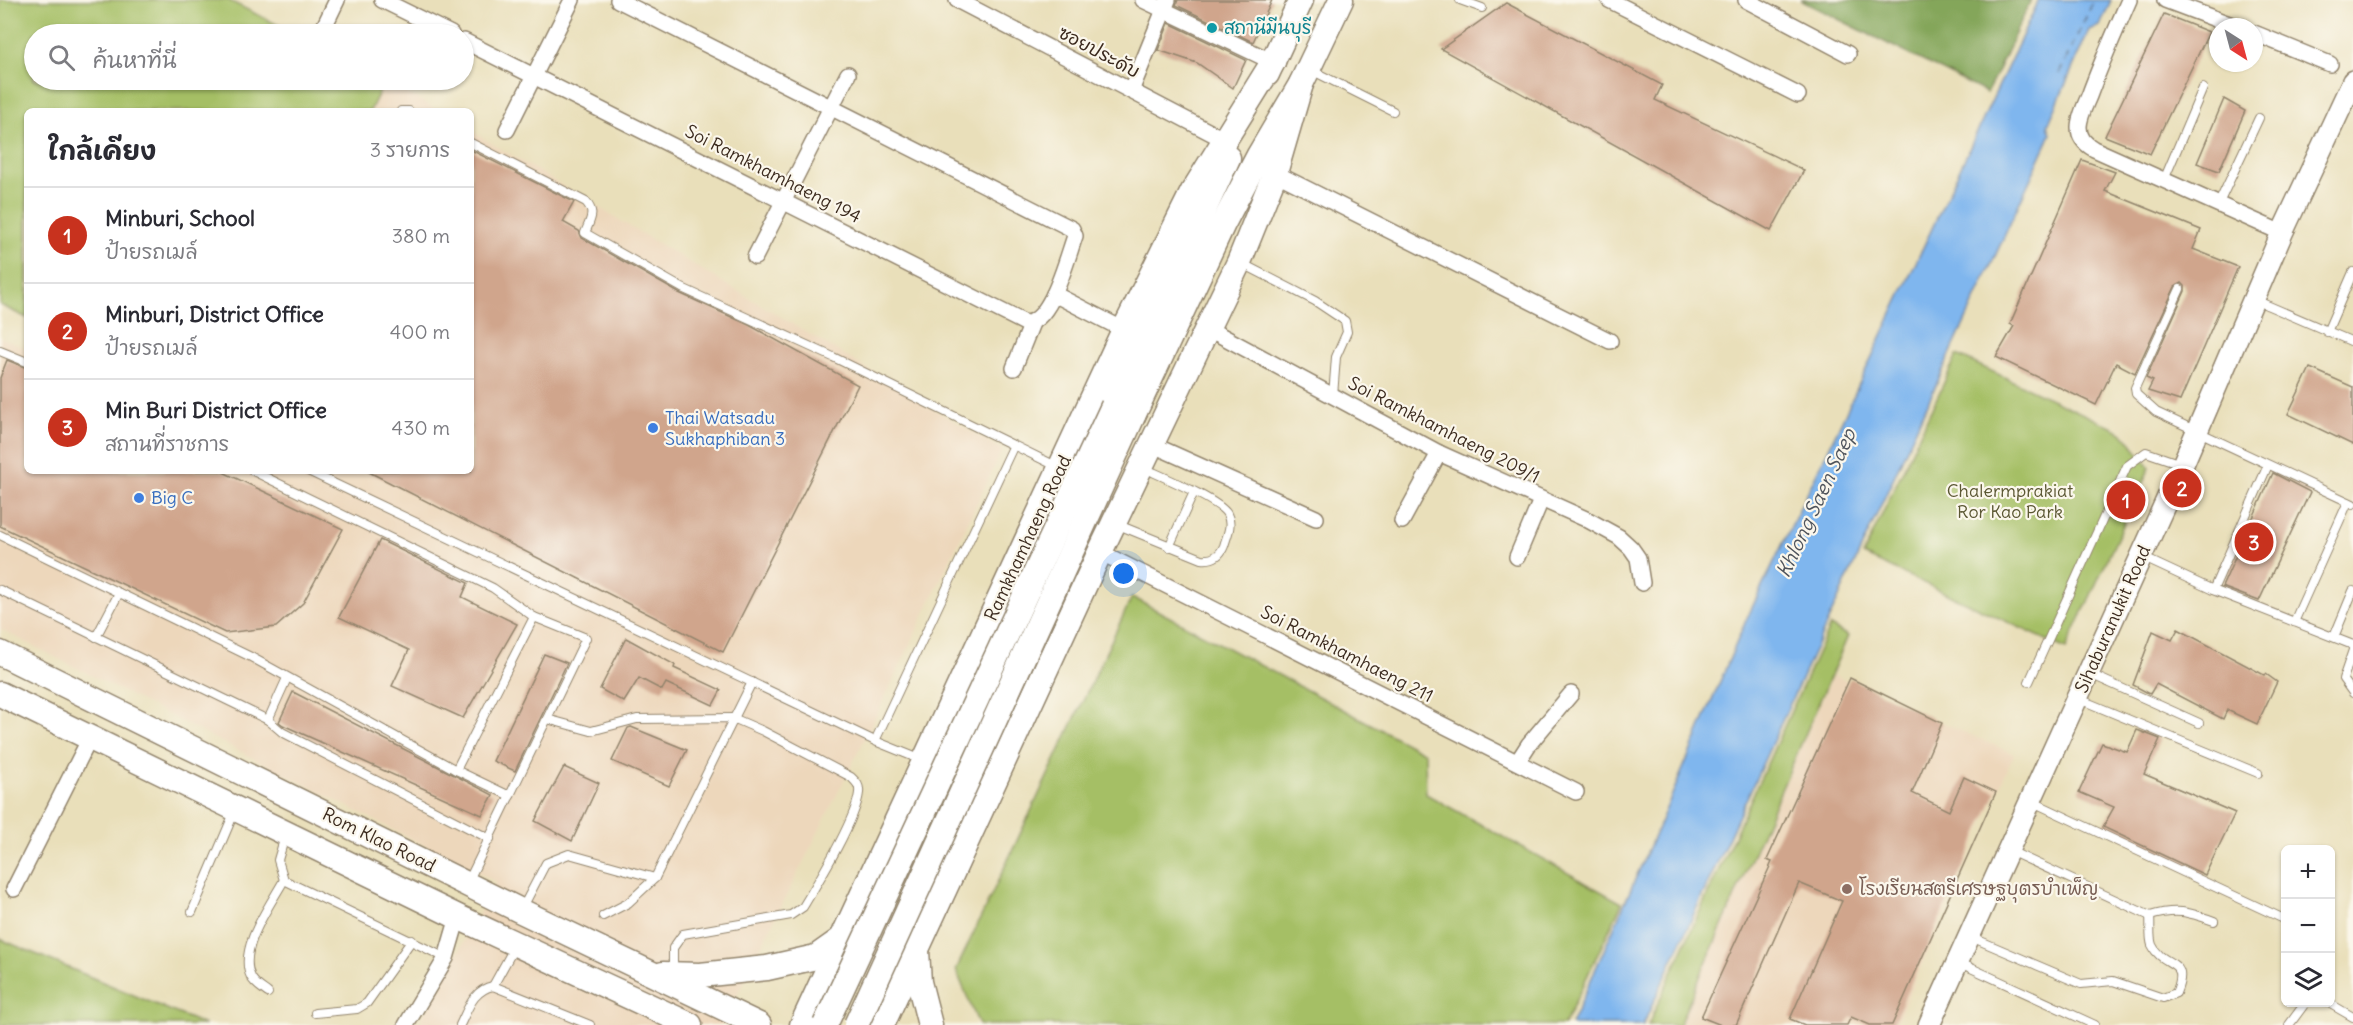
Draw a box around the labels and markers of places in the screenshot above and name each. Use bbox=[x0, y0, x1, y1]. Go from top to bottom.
place label: สถานีมีนบุรี bbox=[1224, 16, 1311, 42]
marker: สถานีมีนบุรี bbox=[1205, 21, 1219, 35]
place label: Thai Watsadu Sukhaphiban 3 bbox=[665, 406, 785, 450]
marker: Thai Watsadu Sukhaphiban 3 bbox=[646, 421, 660, 435]
pin: 2 bbox=[2162, 466, 2202, 510]
pin: 1 bbox=[2106, 478, 2146, 522]
place label: Big C bbox=[151, 486, 193, 509]
marker: Big C bbox=[132, 491, 146, 505]
pin: 3 bbox=[2234, 520, 2274, 564]
place label: โรงเรียนสตรีเศรษฐบุตรบำเพ็ญ bbox=[1859, 876, 2098, 903]
marker: โรงเรียนสตรีเศรษฐบุตรบำเพ็ญ bbox=[1840, 882, 1854, 896]

